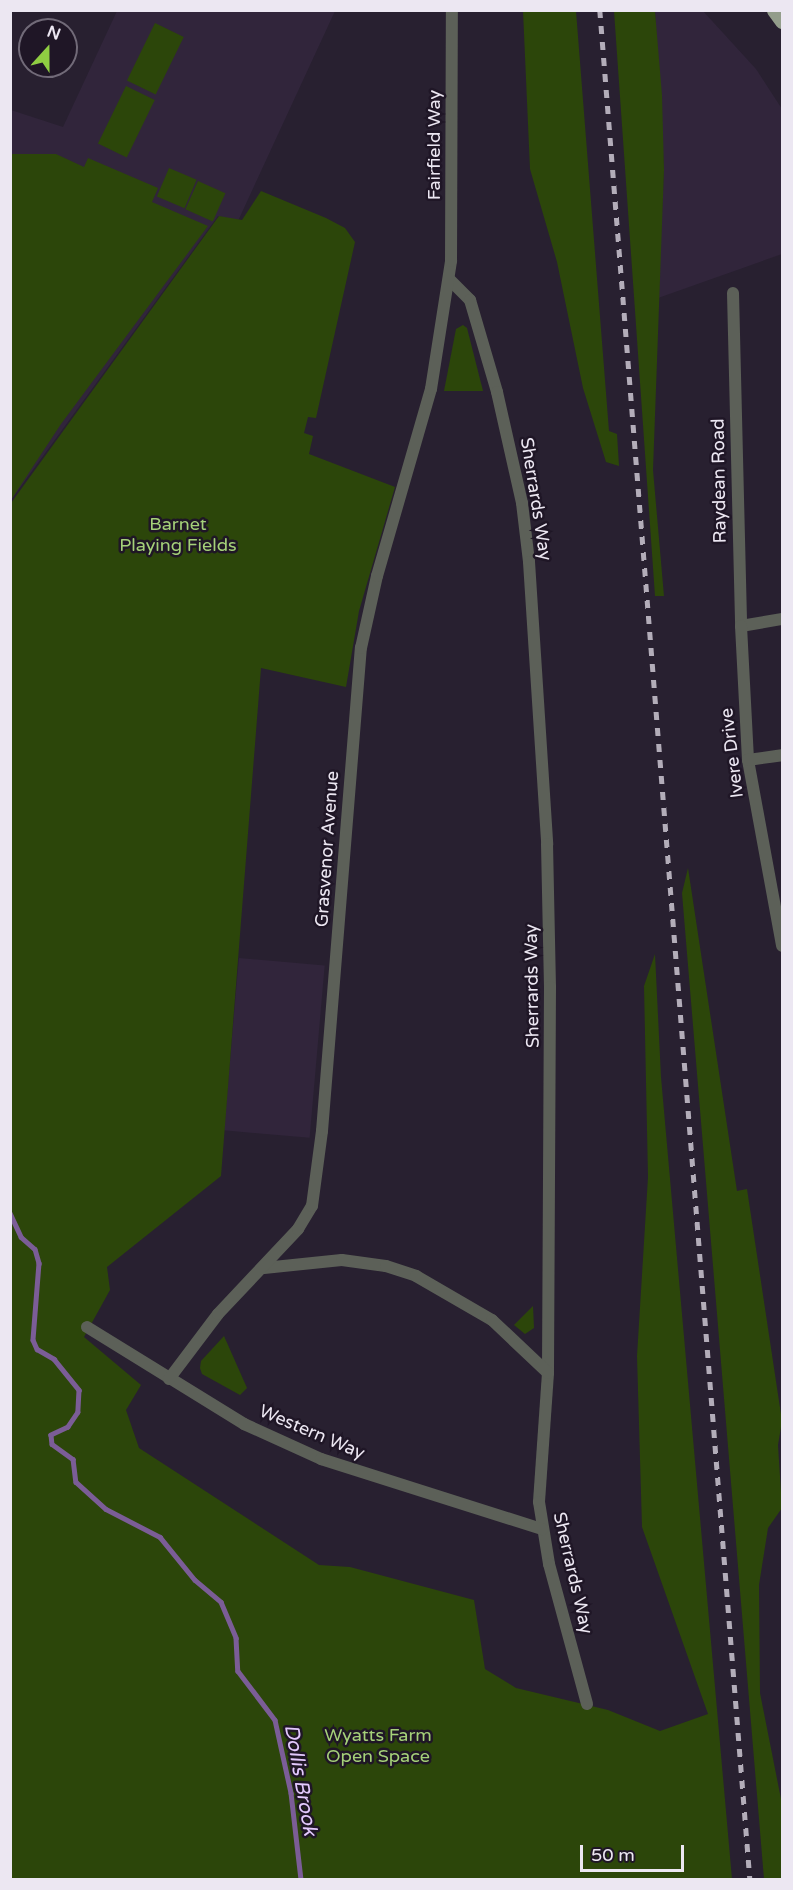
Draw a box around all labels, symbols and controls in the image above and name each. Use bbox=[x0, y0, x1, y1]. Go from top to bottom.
north arrow bbox=[18, 18, 78, 78]
text: N bbox=[44, 21, 63, 45]
street label: Fairfield Way bbox=[423, 90, 445, 200]
street label: Raydean Road bbox=[707, 418, 731, 544]
street label: Sherrards Way bbox=[516, 436, 556, 562]
park label: Barnet Playing Fields bbox=[119, 514, 237, 556]
street label: Ivere Drive bbox=[716, 707, 748, 799]
street label: Grasvenor Avenue bbox=[311, 770, 343, 928]
street label: Sherrards Way bbox=[520, 924, 544, 1048]
street label: Western Way bbox=[256, 1400, 368, 1464]
street label: Sherrards Way bbox=[548, 1510, 598, 1636]
water label: Dollis Brook bbox=[278, 1722, 322, 1838]
park label: Wyatts Farm Open Space bbox=[324, 1725, 432, 1768]
scale bar bbox=[583, 1833, 686, 1871]
text: 50 m bbox=[591, 1844, 635, 1866]

